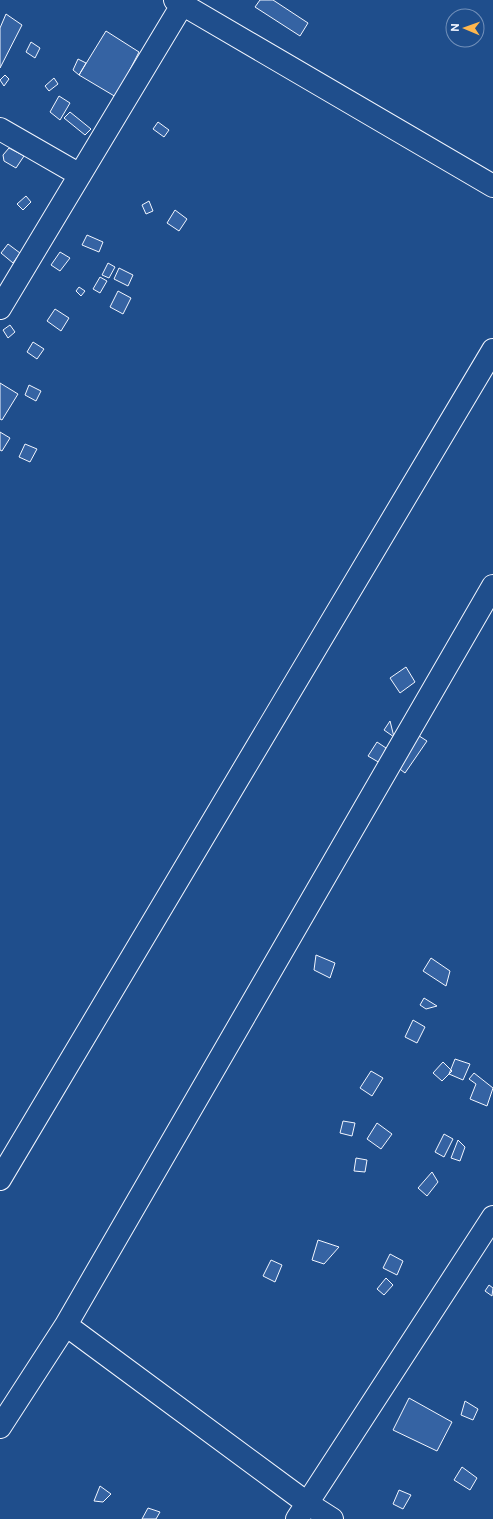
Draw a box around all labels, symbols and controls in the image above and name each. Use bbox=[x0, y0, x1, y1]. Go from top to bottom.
north arrow bbox=[445, 8, 485, 48]
text: N bbox=[449, 23, 461, 32]

